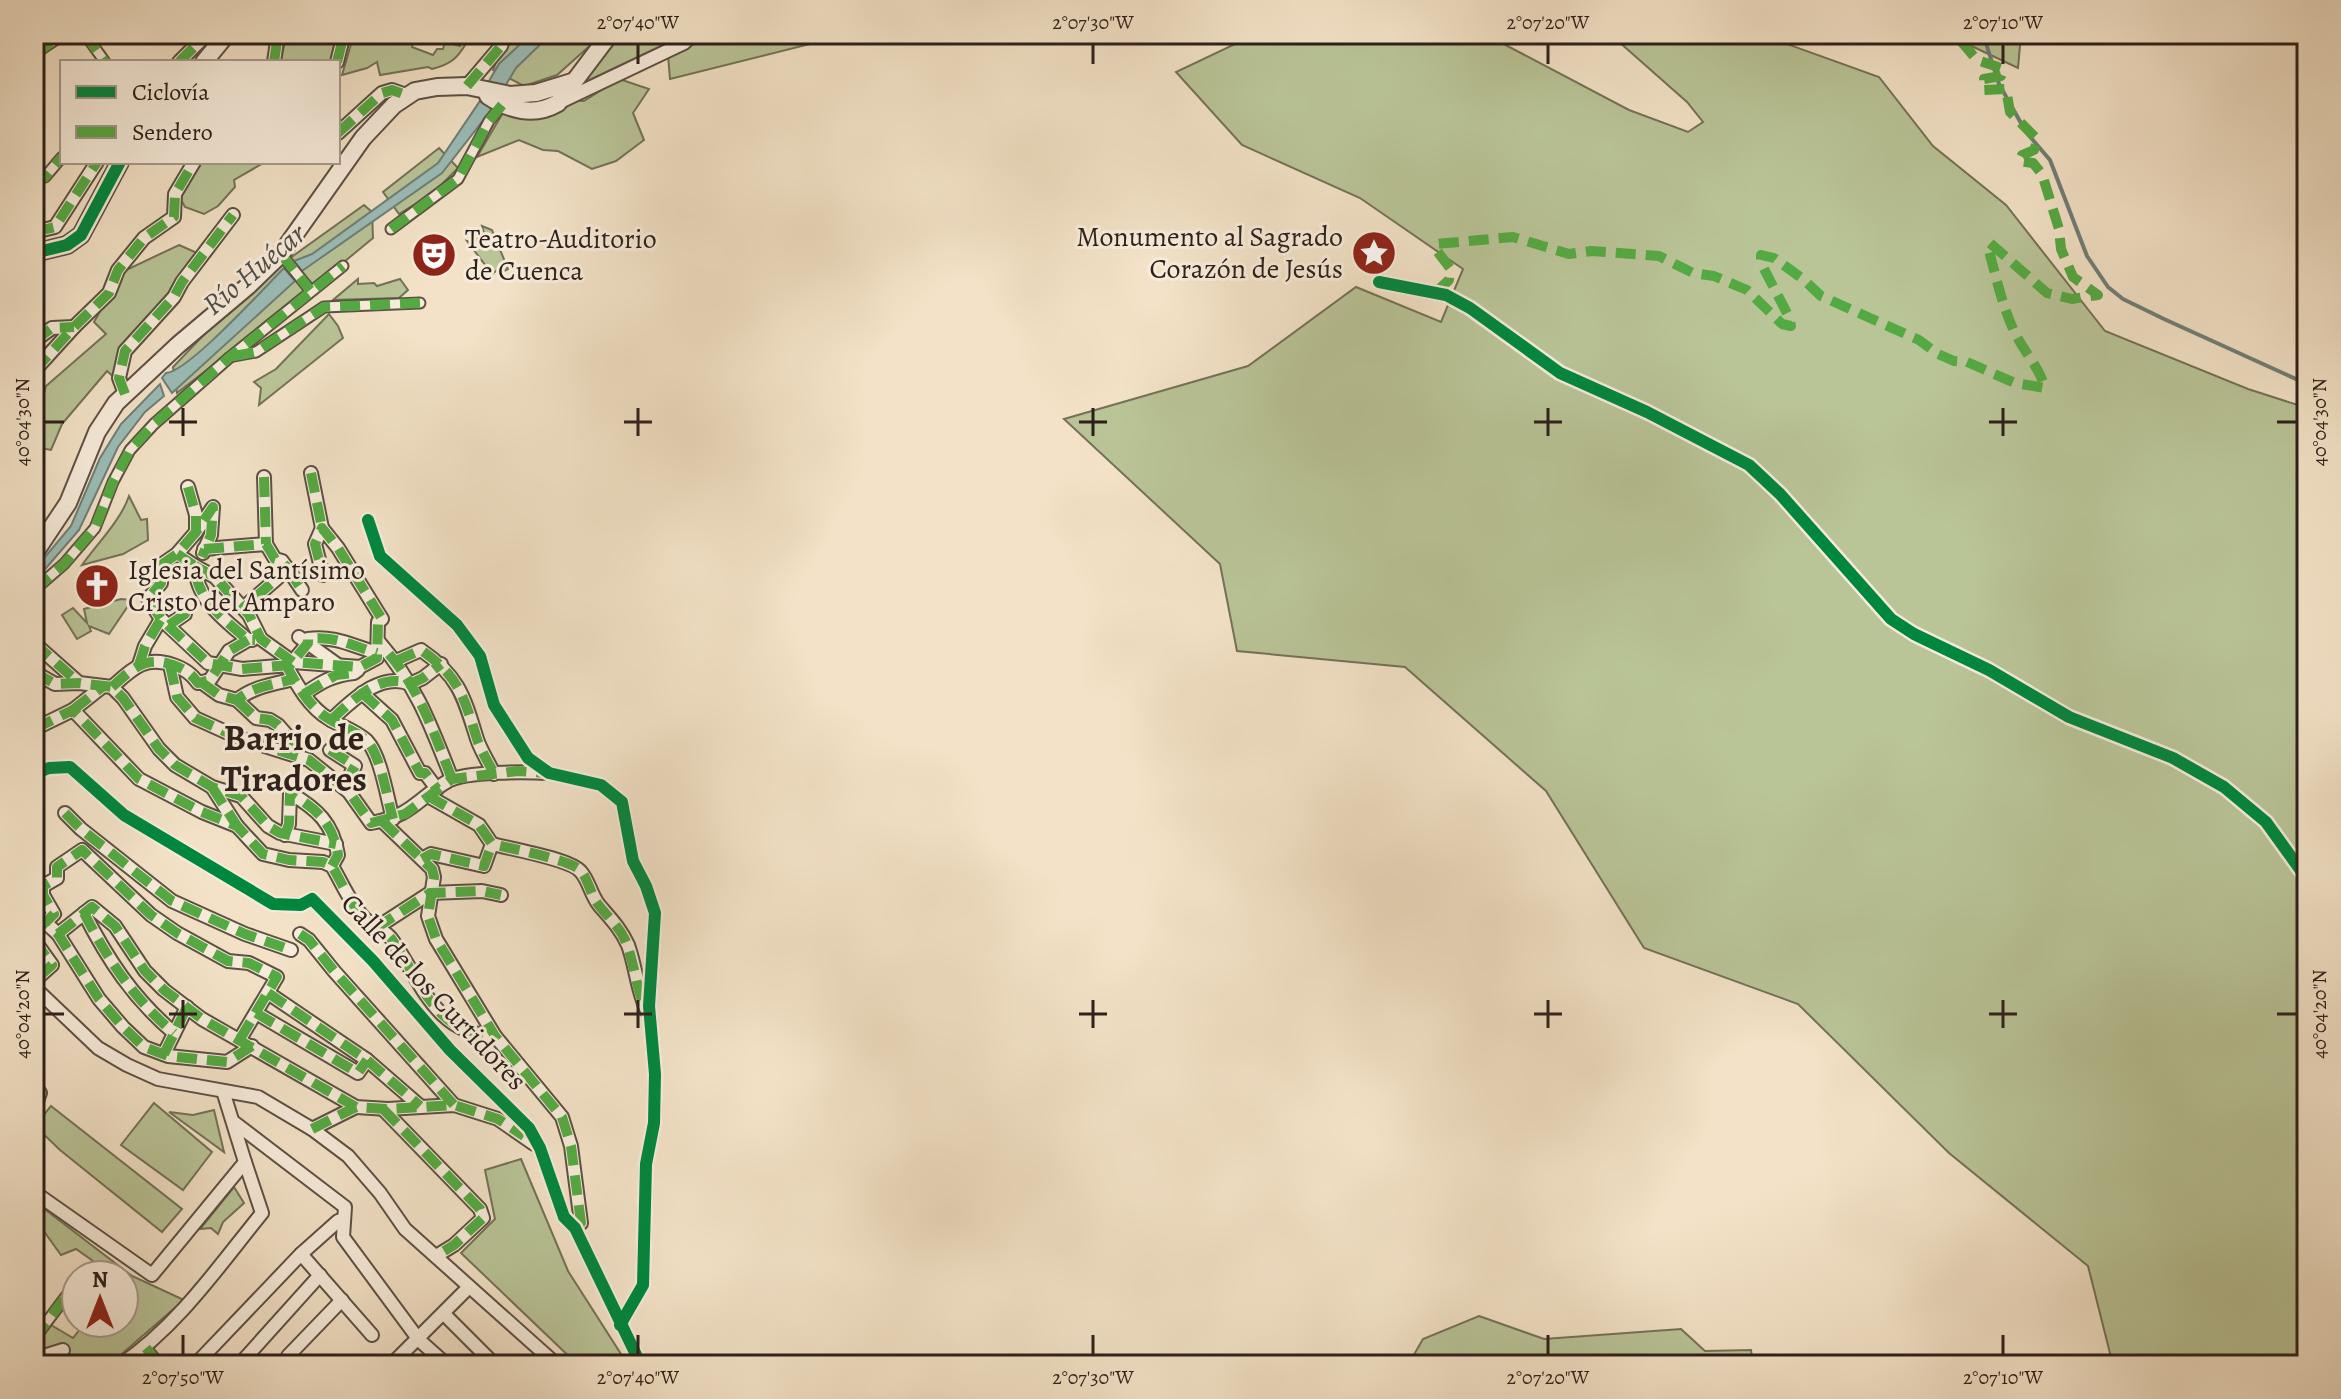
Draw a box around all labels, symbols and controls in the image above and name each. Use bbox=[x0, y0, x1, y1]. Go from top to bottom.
text: 2°07'40"W bbox=[597, 9, 680, 36]
text: 2°07'30"W bbox=[1052, 9, 1134, 36]
text: 2°07'20"W bbox=[1507, 9, 1590, 36]
text: 2°07'10"W bbox=[1963, 9, 2043, 36]
legend bbox=[60, 60, 340, 164]
text: Ciclovía bbox=[132, 76, 210, 108]
text: Sendero bbox=[132, 116, 213, 148]
water label: Río Huécar bbox=[194, 213, 315, 324]
place label: Monumento al Sagrado Corazón de Jesús bbox=[1076, 218, 1343, 288]
place label: Teatro-Auditorio de Cuenca bbox=[465, 220, 657, 290]
place icon: Monumento al Sagrado Corazón de Jesús bbox=[1350, 229, 1398, 277]
theatre icon: Teatro-Auditorio de Cuenca bbox=[410, 231, 458, 279]
text: 40°04'30"N bbox=[9, 378, 36, 466]
text: 40°04'30"N bbox=[2306, 378, 2333, 466]
place label: Iglesia del Santísimo Cristo del Amparo bbox=[128, 551, 365, 621]
church icon: Iglesia del Santísimo Cristo del Amparo bbox=[73, 562, 121, 610]
district label: Barrio de Tiradores bbox=[221, 713, 367, 803]
street label: Calle de los Curtidores bbox=[333, 885, 535, 1099]
text: 40°04'20"N bbox=[9, 969, 36, 1059]
text: 40°04'20"N bbox=[2306, 969, 2333, 1059]
north arrow bbox=[60, 1259, 140, 1339]
text: N bbox=[92, 1265, 108, 1295]
text: 2°07'50"W bbox=[142, 1364, 224, 1391]
text: 2°07'40"W bbox=[597, 1364, 680, 1391]
text: 2°07'30"W bbox=[1052, 1364, 1134, 1391]
text: 2°07'20"W bbox=[1507, 1364, 1590, 1391]
text: 2°07'10"W bbox=[1963, 1364, 2043, 1391]

